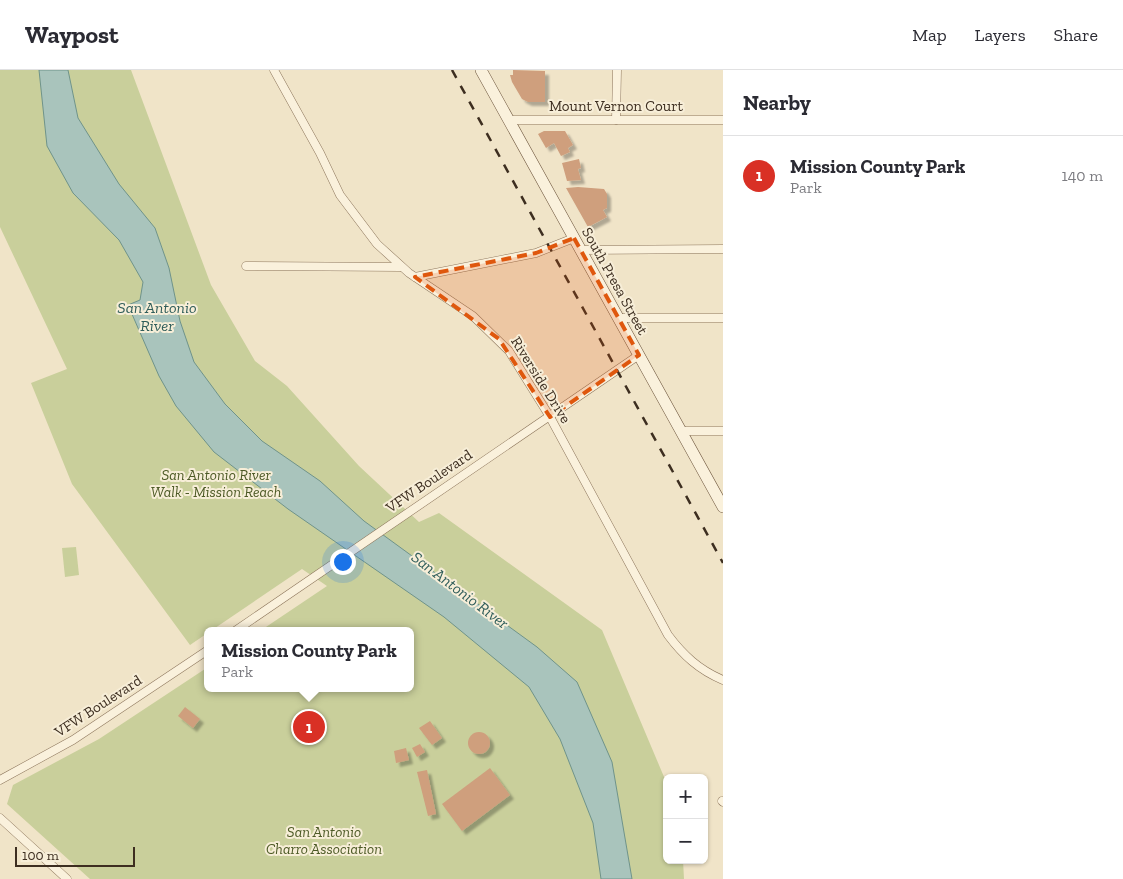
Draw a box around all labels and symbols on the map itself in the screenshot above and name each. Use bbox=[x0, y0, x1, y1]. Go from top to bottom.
street label: Mount Vernon Court bbox=[549, 97, 683, 115]
street label: South Presa Street bbox=[578, 224, 652, 338]
water label: San Antonio River bbox=[117, 298, 197, 335]
street label: Riverside Drive bbox=[507, 333, 575, 427]
street label: VFW Boulevard bbox=[382, 445, 476, 517]
park label: San Antonio River Walk - Mission Reach bbox=[151, 466, 282, 501]
water label: San Antonio River bbox=[408, 547, 513, 633]
your location bbox=[330, 549, 356, 575]
street label: VFW Boulevard bbox=[50, 671, 146, 741]
pin: 1 bbox=[293, 708, 325, 746]
park label: San Antonio Charro Association bbox=[266, 823, 382, 858]
scale bar bbox=[15, 844, 135, 867]

